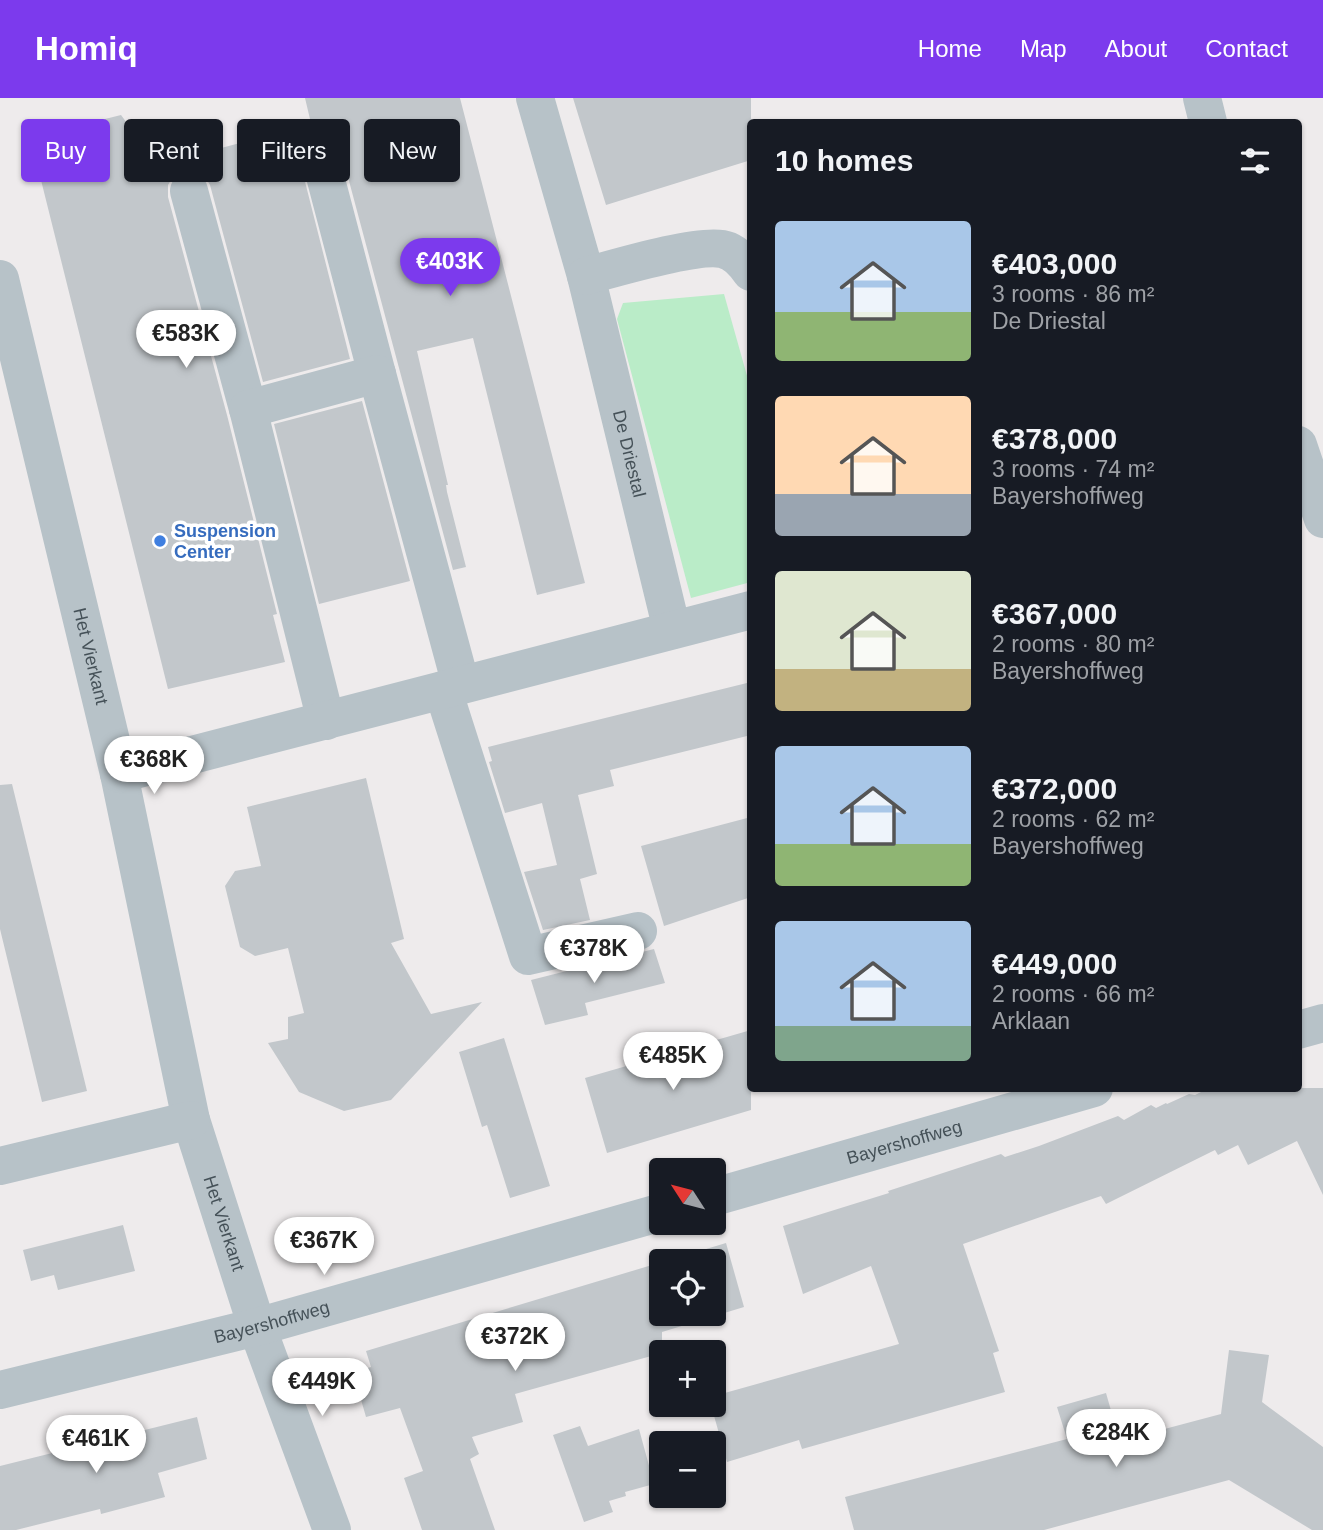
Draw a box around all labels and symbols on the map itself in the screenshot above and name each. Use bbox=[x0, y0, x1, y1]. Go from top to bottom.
pin: €403K bbox=[401, 238, 499, 298]
pin: €583K bbox=[137, 310, 235, 370]
street label: De Driestal bbox=[609, 408, 649, 499]
place label: Suspension Center bbox=[174, 521, 276, 562]
marker: Suspension Center bbox=[152, 533, 168, 549]
street label: Het Vierkant bbox=[69, 606, 112, 707]
pin: €368K bbox=[105, 736, 203, 796]
pin: €378K bbox=[545, 926, 643, 985]
pin: €485K bbox=[624, 1032, 722, 1092]
street label: Bayershoffweg bbox=[844, 1116, 964, 1168]
north arrow bbox=[649, 1158, 726, 1236]
street label: Het Vierkant bbox=[199, 1173, 248, 1273]
pin: €367K bbox=[275, 1218, 373, 1277]
street label: Bayershoffweg bbox=[212, 1297, 332, 1347]
pin: €372K bbox=[466, 1314, 564, 1373]
pin: €449K bbox=[273, 1358, 371, 1418]
pin: €284K bbox=[1067, 1410, 1165, 1469]
pin: €461K bbox=[47, 1416, 145, 1475]

